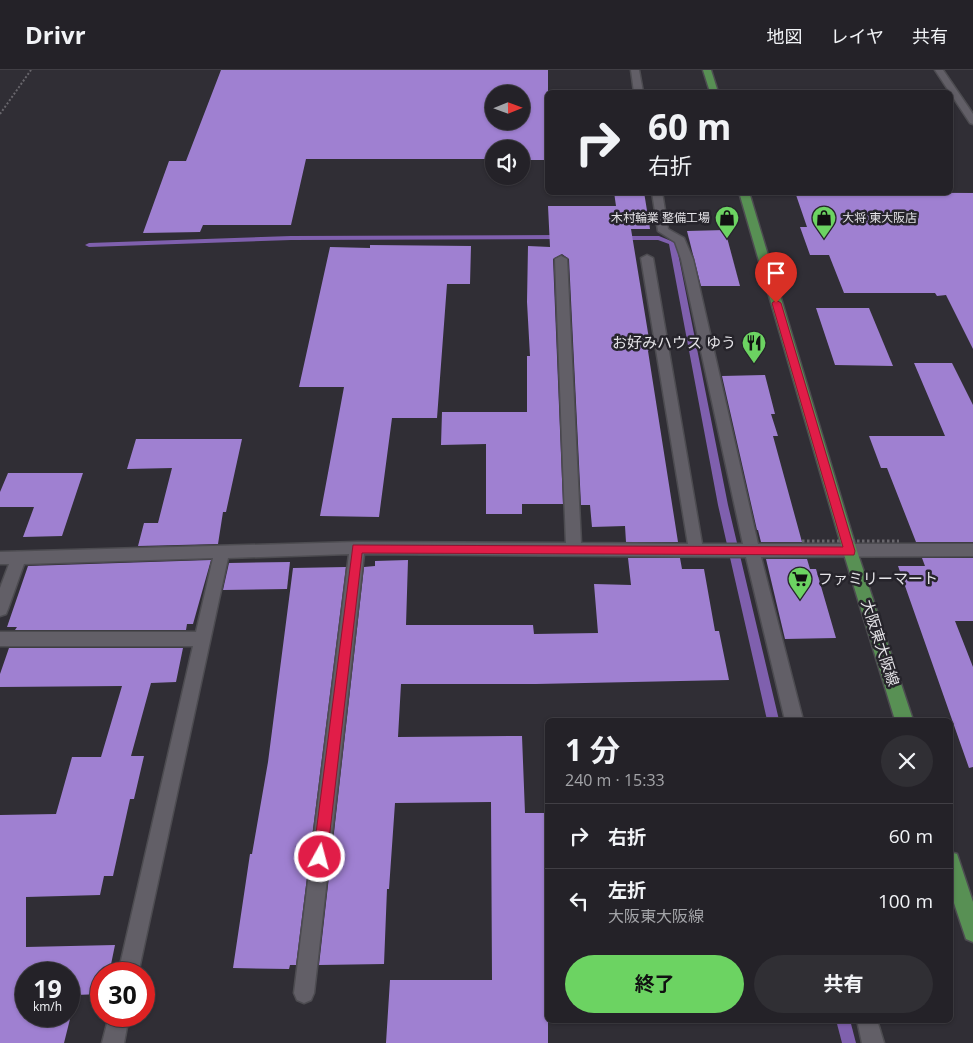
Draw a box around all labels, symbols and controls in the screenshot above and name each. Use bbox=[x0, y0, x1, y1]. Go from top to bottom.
text: Drivr bbox=[25, 18, 86, 51]
text: 地図 bbox=[767, 24, 803, 48]
text: レイヤ bbox=[831, 24, 884, 48]
text: 共有 bbox=[912, 24, 948, 48]
north arrow bbox=[485, 85, 530, 130]
map controls bbox=[485, 85, 530, 185]
text: 60 m bbox=[648, 103, 731, 150]
icon: right bbox=[565, 110, 630, 175]
button: sound bbox=[485, 140, 530, 185]
text: 右折 bbox=[648, 150, 692, 180]
shop icon: 木村輪業 整備工場 bbox=[714, 205, 740, 239]
shop icon: 大将 東大阪店 bbox=[811, 205, 837, 239]
place label: 木村輪業 整備工場 bbox=[611, 209, 710, 226]
place label: 大将 東大阪店 bbox=[842, 209, 917, 226]
pin bbox=[755, 252, 797, 303]
icon: arrive bbox=[762, 259, 790, 287]
restaurant icon: お好みハウス ゆう bbox=[741, 330, 767, 364]
place label: お好みハウス ゆう bbox=[612, 332, 736, 352]
supermarket icon: ファミリーマート bbox=[787, 566, 813, 600]
place label: ファミリーマート bbox=[818, 568, 938, 588]
street label: 大阪東大阪線 bbox=[858, 597, 904, 689]
text: 1 分 bbox=[565, 729, 620, 770]
button: close bbox=[881, 735, 933, 787]
text: 240 m · 15:33 bbox=[565, 769, 665, 791]
icon: right bbox=[565, 822, 593, 850]
text: 60 m bbox=[889, 823, 933, 849]
text: 右折 bbox=[608, 824, 646, 850]
position arrow bbox=[293, 830, 345, 882]
text: 左折 bbox=[608, 877, 646, 903]
icon: left bbox=[565, 887, 593, 915]
text: 100 m bbox=[878, 888, 933, 914]
text: 大阪東大阪線 bbox=[608, 905, 704, 927]
button: 終了 bbox=[565, 955, 744, 1013]
button: 共有 bbox=[754, 955, 933, 1013]
speed limit sign: 30 bbox=[90, 962, 155, 1027]
text: 19 bbox=[33, 971, 62, 1005]
text: km/h bbox=[33, 998, 62, 1015]

